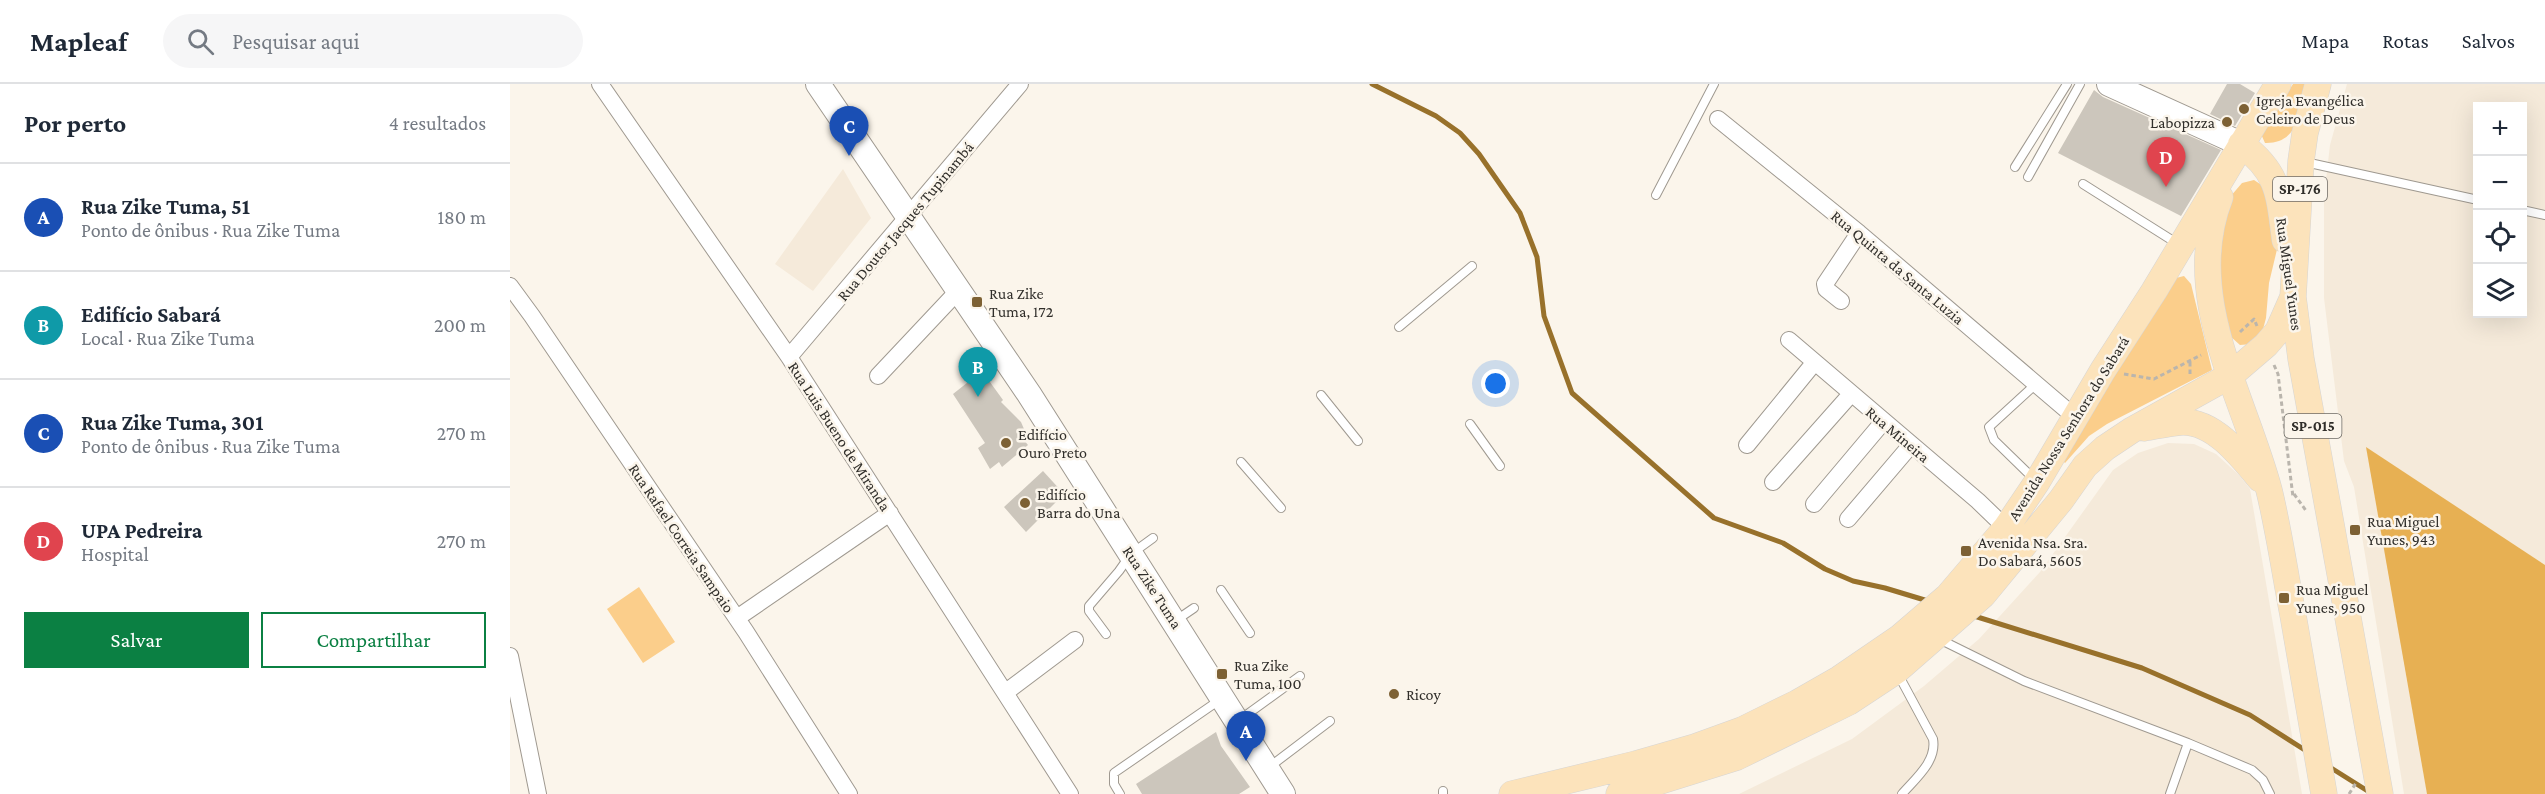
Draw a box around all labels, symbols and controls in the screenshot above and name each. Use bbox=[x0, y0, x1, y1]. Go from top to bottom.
search box bbox=[163, 14, 583, 68]
icon: search bbox=[184, 25, 217, 58]
text: Mapleaf bbox=[30, 26, 127, 57]
text: Pesquisar aqui bbox=[232, 29, 359, 54]
text: Mapa bbox=[2301, 29, 2349, 53]
text: Rotas bbox=[2382, 29, 2429, 53]
text: Salvos bbox=[2462, 29, 2515, 53]
place label: Igreja Evangélica Celeiro de Deus bbox=[2256, 92, 2365, 127]
marker: Igreja Evangélica Celeiro de Deus bbox=[2237, 102, 2251, 116]
map controls bbox=[2473, 102, 2527, 318]
button: + bbox=[2473, 102, 2527, 156]
pin: C bbox=[830, 106, 868, 156]
text: Por perto bbox=[24, 109, 126, 138]
text: 4 resultados bbox=[389, 112, 486, 134]
place label: Labopizza bbox=[2150, 114, 2216, 132]
marker: Labopizza bbox=[2220, 115, 2234, 129]
street label: Rua Doutor Jacques Tupinambá bbox=[834, 138, 978, 305]
pin: D bbox=[2146, 138, 2186, 187]
button: − bbox=[2473, 156, 2527, 210]
road number: SP-176 bbox=[2273, 177, 2327, 201]
text: Rua Zike Tuma, 51 bbox=[81, 194, 250, 219]
text: A bbox=[38, 206, 49, 228]
text: 180 m bbox=[437, 206, 486, 228]
street label: Rua Quinta da Santa Luzia bbox=[1828, 207, 1968, 328]
button: locate bbox=[2473, 210, 2527, 264]
street label: Rua Miguel Yunes bbox=[2272, 217, 2306, 332]
text: Ponto de ônibus · Rua Zike Tuma bbox=[81, 219, 340, 241]
button: layers bbox=[2473, 264, 2527, 318]
place label: Rua Zike Tuma, 172 bbox=[989, 285, 1054, 320]
marker: Rua Zike Tuma, 172 bbox=[970, 295, 984, 309]
text: Edifício Sabará bbox=[81, 302, 221, 327]
text: B bbox=[38, 314, 49, 336]
text: 200 m bbox=[434, 314, 486, 336]
text: Local · Rua Zike Tuma bbox=[81, 327, 255, 349]
street label: Avenida Nossa Senhora do Sabará bbox=[2005, 333, 2133, 524]
pin: B bbox=[958, 348, 998, 397]
street label: Rua Luis Bueno de Miranda bbox=[785, 359, 895, 514]
your location bbox=[1481, 369, 1510, 398]
street label: Rua Mineira bbox=[1862, 403, 1933, 466]
text: Rua Zike Tuma, 301 bbox=[81, 410, 263, 435]
road number: SP-015 bbox=[2284, 414, 2342, 438]
text: C bbox=[37, 422, 50, 444]
text: 270 m bbox=[437, 422, 486, 444]
place label: Edifício Ouro Preto bbox=[1018, 426, 1087, 461]
text: Ponto de ônibus · Rua Zike Tuma bbox=[81, 435, 340, 457]
marker: Edifício Ouro Preto bbox=[999, 436, 1013, 450]
street label: Rua Rafael Correia Sampaio bbox=[625, 461, 738, 616]
place label: Edifício Barra do Una bbox=[1037, 486, 1121, 521]
marker: Edifício Barra do Una bbox=[1018, 496, 1032, 510]
place label: Rua Miguel Yunes, 943 bbox=[2367, 513, 2439, 548]
text: UPA Pedreira bbox=[81, 518, 203, 543]
marker: Rua Miguel Yunes, 943 bbox=[2348, 523, 2362, 537]
text: D bbox=[37, 530, 50, 552]
text: 270 m bbox=[437, 530, 486, 552]
place label: Avenida Nsa. Sra. Do Sabará, 5605 bbox=[1978, 534, 2087, 569]
text: Hospital bbox=[81, 543, 149, 565]
street label: Rua Zike Tuma bbox=[1120, 543, 1186, 632]
marker: Avenida Nsa. Sra. Do Sabará, 5605 bbox=[1959, 544, 1973, 558]
place label: Rua Miguel Yunes, 950 bbox=[2296, 581, 2368, 616]
marker: Rua Miguel Yunes, 950 bbox=[2277, 591, 2291, 605]
button: Salvar bbox=[24, 612, 249, 668]
button: Compartilhar bbox=[261, 612, 486, 668]
place label: Rua Zike Tuma, 100 bbox=[1234, 657, 1301, 692]
marker: Rua Zike Tuma, 100 bbox=[1215, 667, 1229, 681]
place label: Ricoy bbox=[1406, 686, 1442, 704]
marker: Ricoy bbox=[1387, 687, 1401, 701]
pin: A bbox=[1226, 712, 1266, 761]

